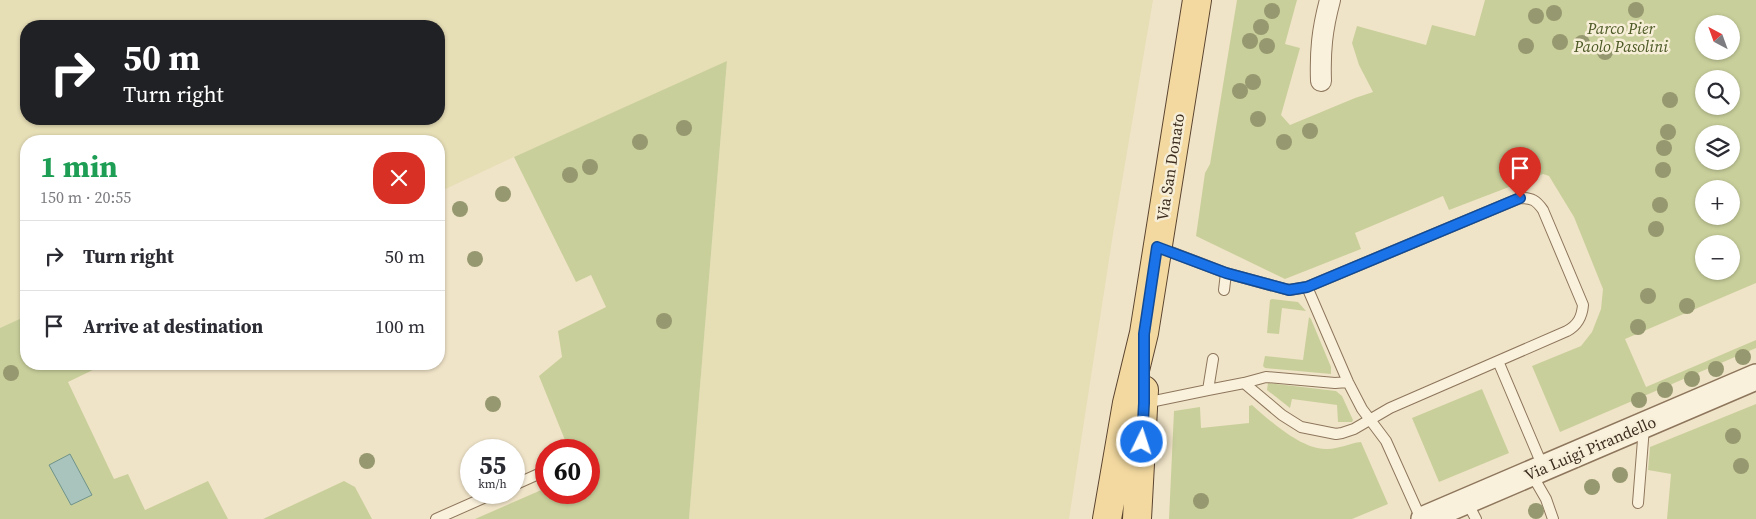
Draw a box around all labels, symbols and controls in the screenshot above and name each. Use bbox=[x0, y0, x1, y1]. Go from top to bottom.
north arrow bbox=[1695, 15, 1740, 60]
map controls bbox=[1695, 15, 1740, 280]
park label: Parco Pier Paolo Pasolini bbox=[1573, 17, 1668, 57]
text: 50 m bbox=[123, 34, 200, 82]
icon: right bbox=[40, 40, 105, 105]
button: search bbox=[1695, 70, 1740, 115]
text: Turn right bbox=[123, 79, 224, 109]
street label: Via San Donato bbox=[1151, 111, 1189, 222]
button: layers bbox=[1695, 125, 1740, 170]
text: 1 min bbox=[40, 146, 118, 187]
pin bbox=[1499, 147, 1541, 198]
button: close bbox=[373, 152, 425, 204]
icon: arrive bbox=[1506, 154, 1534, 182]
button: + bbox=[1695, 180, 1740, 225]
text: 150 m · 20:55 bbox=[40, 186, 131, 208]
button: − bbox=[1695, 235, 1740, 280]
icon: right bbox=[40, 242, 68, 270]
text: Turn right bbox=[83, 243, 174, 269]
text: 50 m bbox=[384, 243, 425, 269]
icon: arrive bbox=[40, 312, 68, 340]
text: Arrive at destination bbox=[83, 313, 263, 339]
text: 100 m bbox=[375, 313, 425, 339]
street label: Via Luigi Pirandello bbox=[1521, 410, 1659, 486]
position arrow bbox=[1115, 415, 1167, 467]
speed limit sign: 60 bbox=[535, 439, 600, 504]
text: 55 bbox=[479, 448, 506, 482]
text: km/h bbox=[478, 476, 507, 492]

